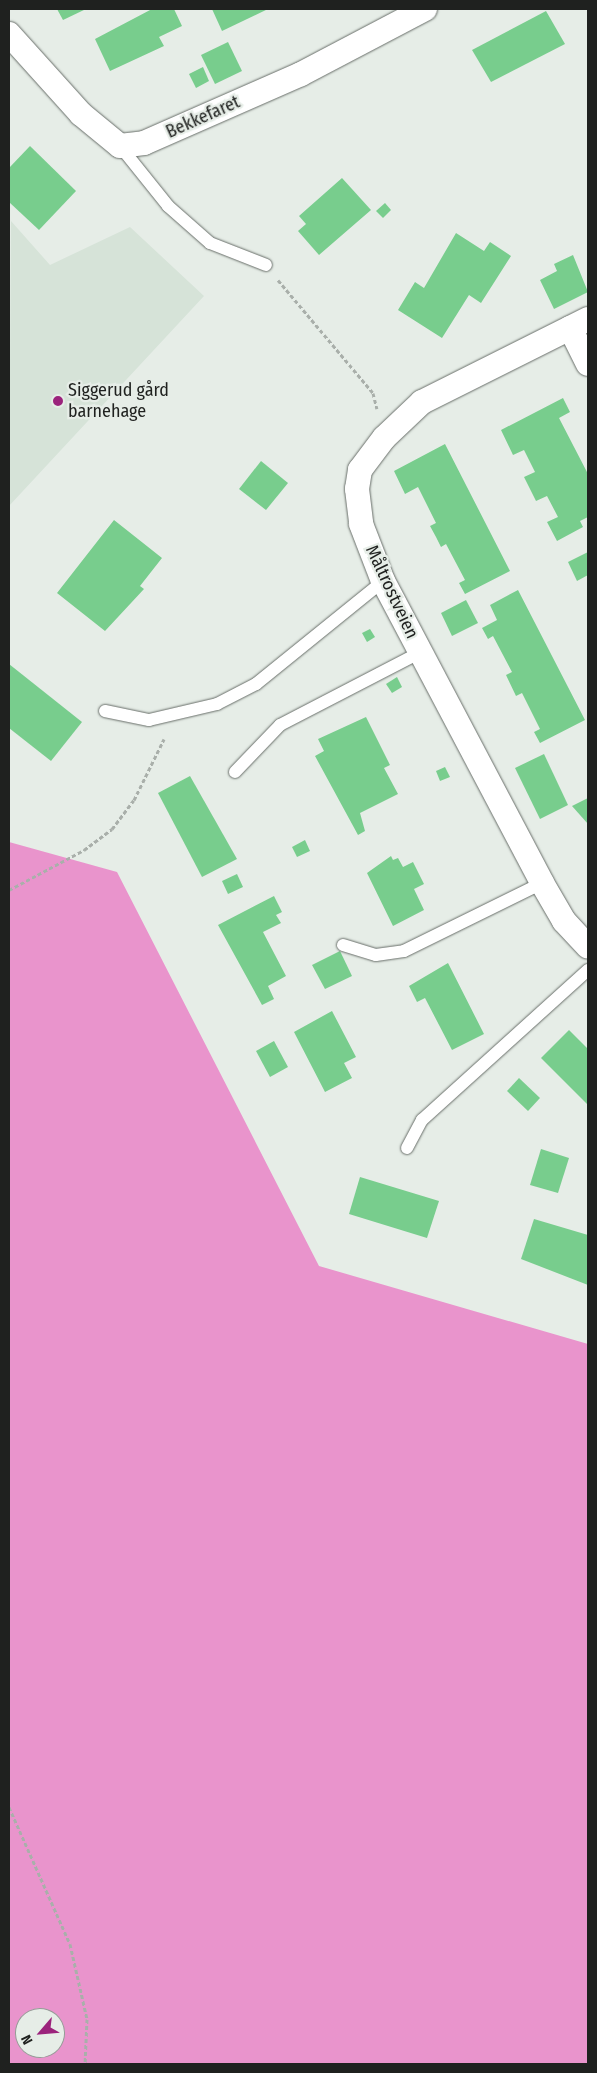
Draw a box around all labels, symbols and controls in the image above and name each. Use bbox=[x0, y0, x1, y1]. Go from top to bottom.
street label: Bekkefaret bbox=[163, 91, 243, 143]
place label: Siggerud gård barnehage bbox=[68, 380, 169, 422]
marker: Siggerud gård barnehage bbox=[52, 395, 64, 407]
street label: Måltrostveien bbox=[361, 542, 423, 642]
north arrow bbox=[15, 2008, 65, 2058]
text: N bbox=[18, 2032, 37, 2047]

